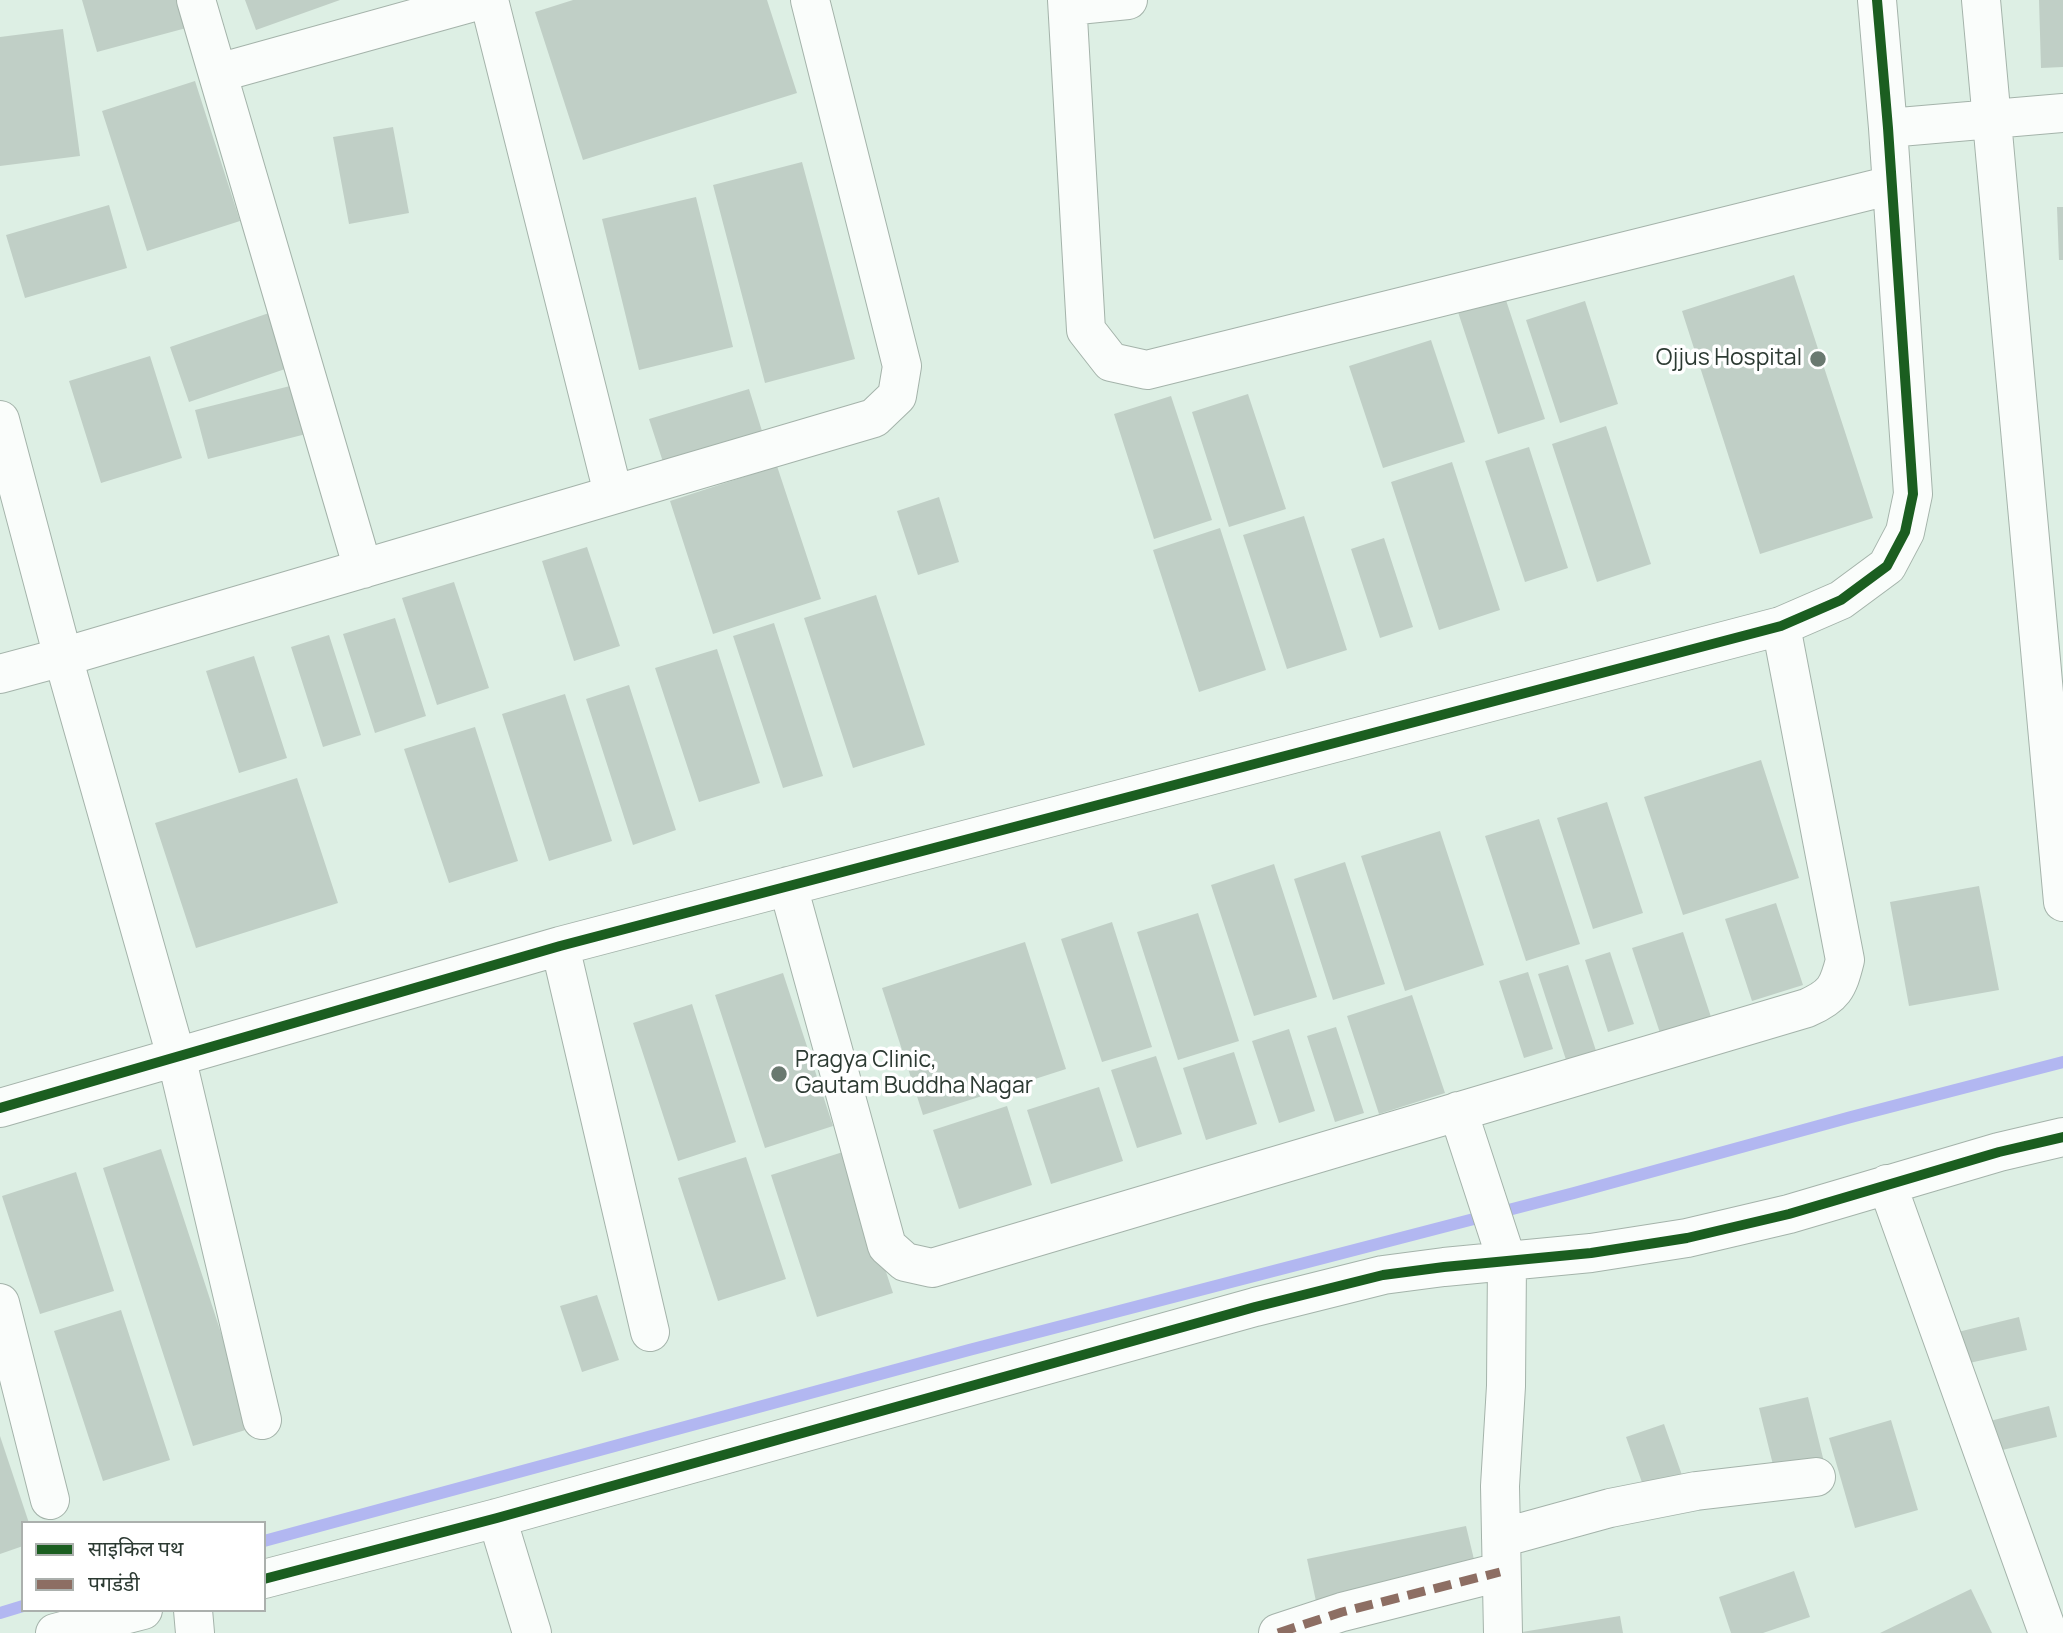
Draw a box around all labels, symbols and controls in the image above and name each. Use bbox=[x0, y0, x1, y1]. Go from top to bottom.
place label: Ojjus Hospital bbox=[1656, 345, 1802, 373]
marker: Ojjus Hospital bbox=[1808, 349, 1828, 369]
place label: Pragya Clinic, Gautam Buddha Nagar bbox=[795, 1047, 1033, 1101]
marker: Pragya Clinic, Gautam Buddha Nagar bbox=[769, 1064, 789, 1084]
legend bbox=[21, 1521, 266, 1612]
text: साइकिल पथ bbox=[88, 1534, 183, 1562]
text: पगडंडी bbox=[88, 1569, 140, 1597]

